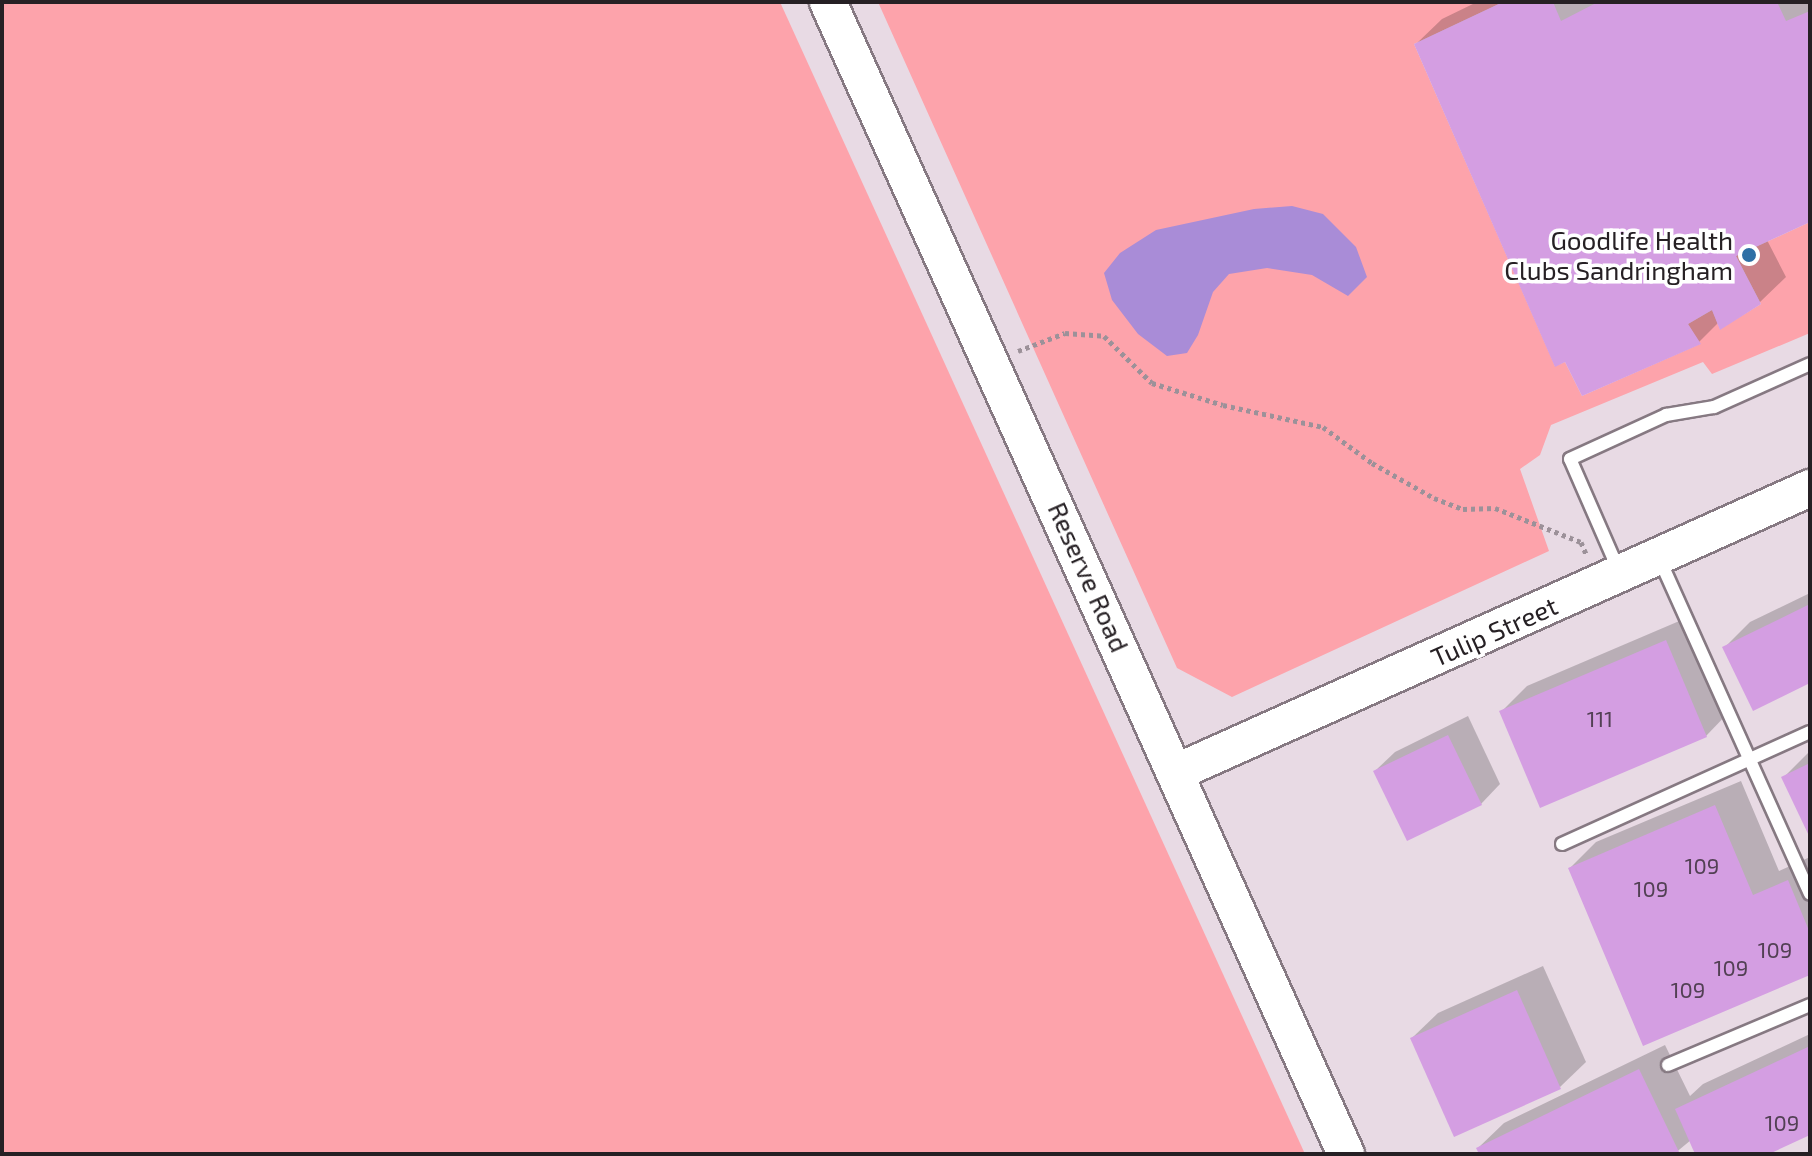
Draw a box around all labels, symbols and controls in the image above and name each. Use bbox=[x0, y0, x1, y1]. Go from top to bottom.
place label: Goodlife Health Clubs Sandringham bbox=[1504, 224, 1733, 286]
marker: Goodlife Health Clubs Sandringham bbox=[1740, 246, 1758, 264]
street label: Reserve Road bbox=[1042, 497, 1136, 657]
street label: Tulip Street bbox=[1426, 589, 1562, 673]
house number: 111 bbox=[1587, 706, 1613, 732]
house number: 109 bbox=[1685, 853, 1719, 879]
house number: 109 bbox=[1634, 876, 1668, 902]
house number: 109 bbox=[1758, 937, 1792, 963]
house number: 109 bbox=[1714, 955, 1748, 981]
house number: 109 bbox=[1671, 977, 1705, 1003]
house number: 109 bbox=[1765, 1110, 1799, 1136]

